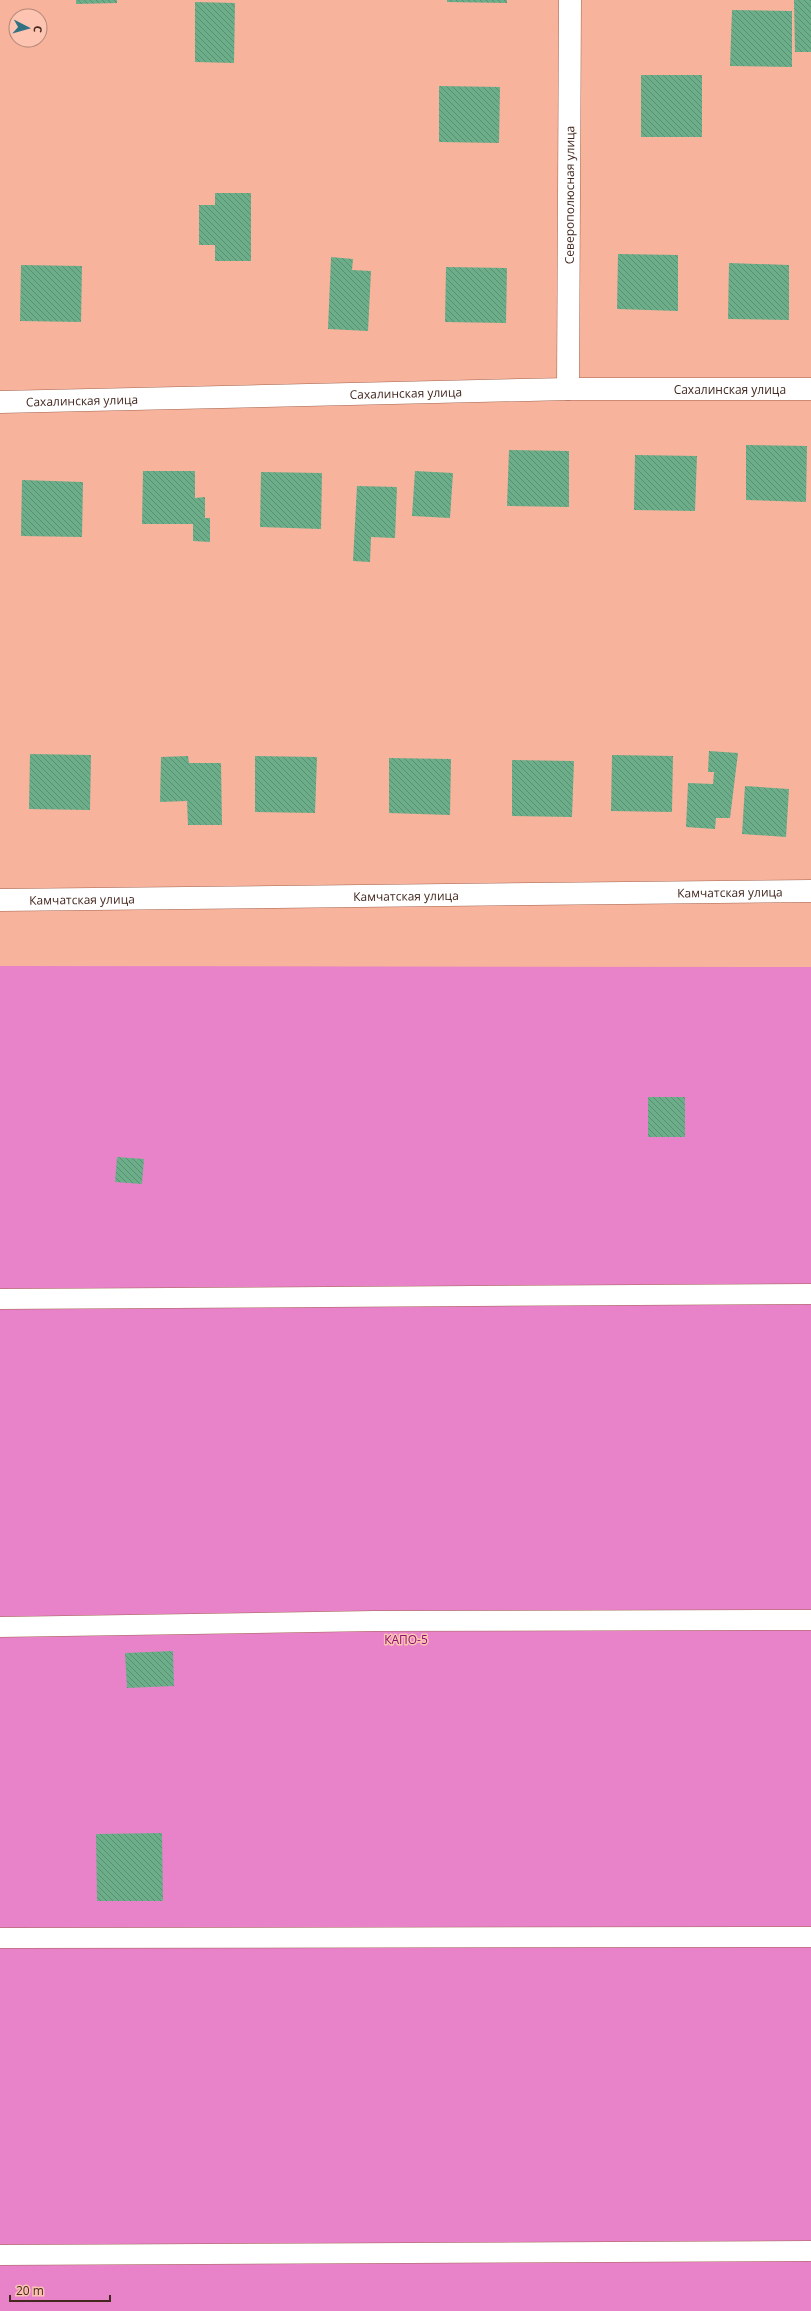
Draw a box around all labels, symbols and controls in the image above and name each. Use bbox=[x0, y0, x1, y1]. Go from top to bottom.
north arrow bbox=[8, 8, 48, 48]
text: С bbox=[31, 25, 46, 33]
street label: Северополюсная улица bbox=[560, 126, 578, 264]
street label: Сахалинская улица bbox=[674, 381, 786, 398]
street label: Сахалинская улица bbox=[350, 383, 462, 402]
street label: Сахалинская улица bbox=[26, 390, 138, 410]
street label: Камчатская улица bbox=[677, 883, 783, 901]
street label: Камчатская улица bbox=[353, 886, 459, 905]
street label: Камчатская улица bbox=[29, 890, 135, 908]
park label: КАПО-5 bbox=[384, 1631, 428, 1648]
scale bar bbox=[10, 2277, 110, 2303]
text: 20 m bbox=[16, 2282, 44, 2299]

